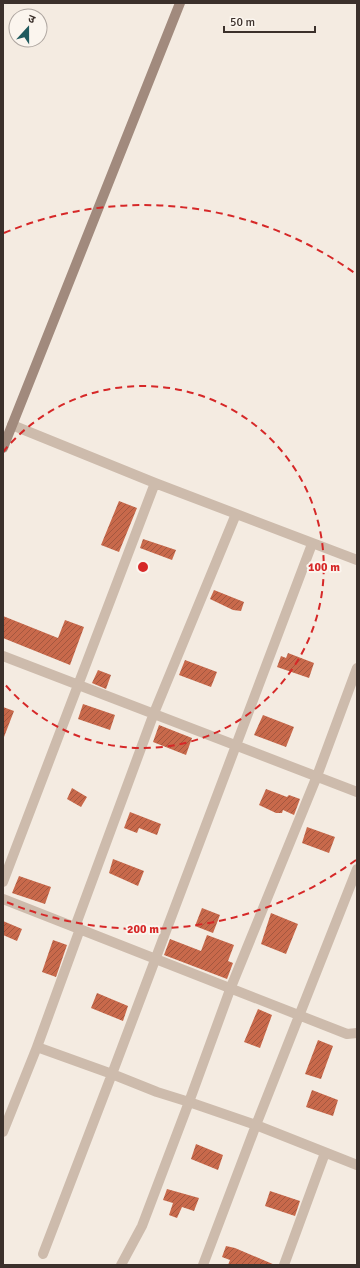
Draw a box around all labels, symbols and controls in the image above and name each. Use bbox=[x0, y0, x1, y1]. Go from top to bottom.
north arrow bbox=[8, 8, 48, 48]
scale bar bbox=[224, 8, 315, 34]
text: उ bbox=[26, 12, 37, 27]
text: 50 m bbox=[230, 15, 255, 30]
centre of rings bbox=[136, 560, 150, 574]
text: 100 m bbox=[308, 560, 340, 575]
text: 200 m bbox=[127, 922, 159, 937]

